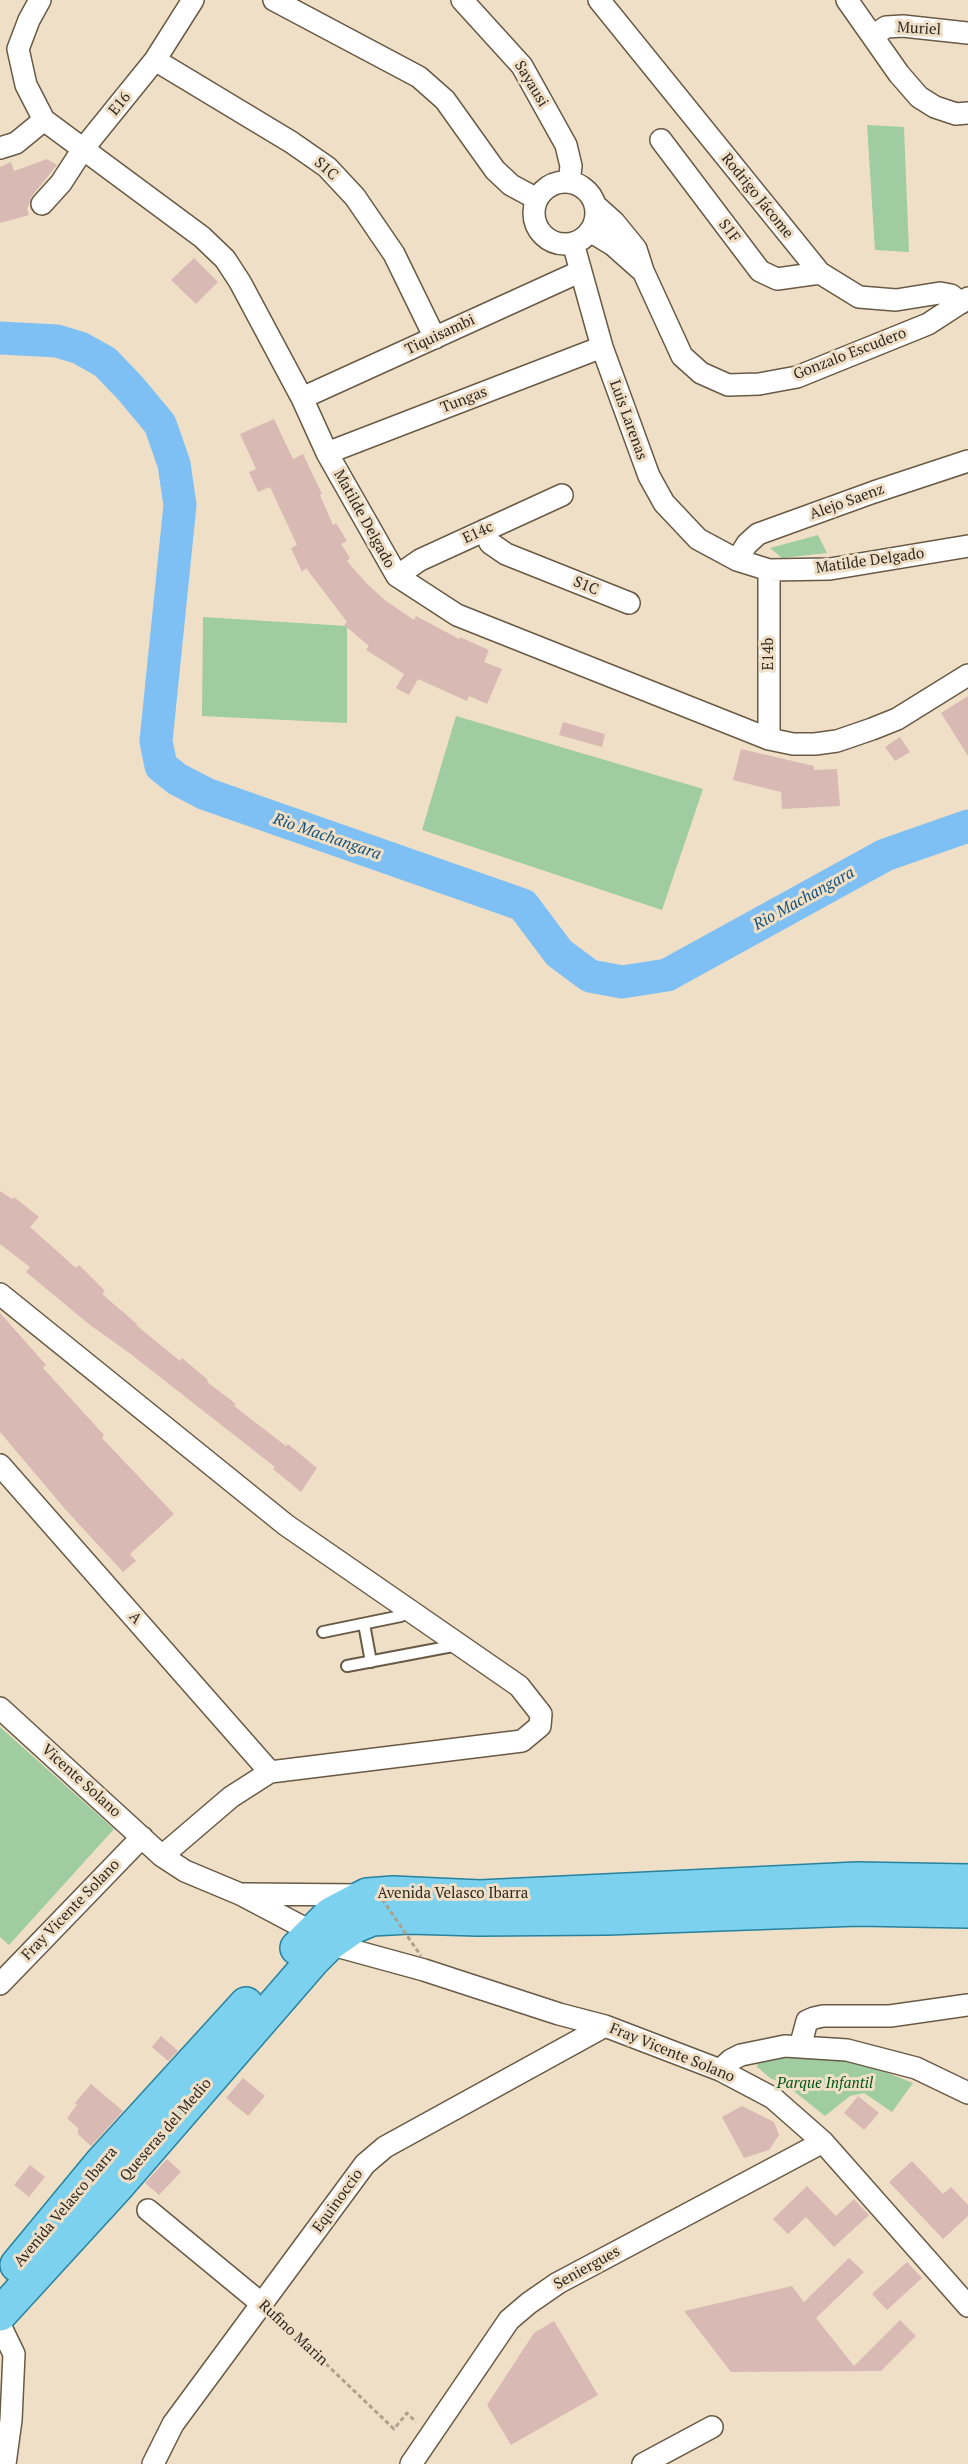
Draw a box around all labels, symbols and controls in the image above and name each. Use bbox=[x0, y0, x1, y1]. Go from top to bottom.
street label: Muriel bbox=[897, 19, 941, 39]
street label: Sayausi bbox=[510, 58, 552, 110]
street label: E16 bbox=[105, 89, 135, 119]
street label: Rodrigo Jácome bbox=[717, 150, 797, 242]
street label: S1C bbox=[310, 154, 342, 184]
street label: S1F bbox=[715, 216, 743, 246]
street label: Tiquisambi bbox=[402, 311, 478, 359]
street label: Gonzalo Escudero bbox=[791, 324, 909, 384]
street label: Luis Larenas bbox=[605, 378, 651, 462]
street label: Tungas bbox=[438, 383, 490, 417]
street label: Matilde Delgado bbox=[330, 467, 398, 571]
street label: Alejo Saenz bbox=[807, 480, 887, 524]
street label: E14c bbox=[460, 518, 496, 548]
street label: Matilde Delgado bbox=[815, 544, 925, 578]
street label: S1C bbox=[571, 573, 601, 599]
street label: E14b bbox=[760, 638, 778, 670]
water label: Rio Machangara bbox=[271, 810, 383, 864]
water label: Rio Machangara bbox=[750, 863, 858, 935]
street label: A bbox=[125, 1608, 145, 1628]
street label: Vicente Solano bbox=[38, 1741, 124, 1821]
street label: Fray Vicente Solano bbox=[18, 1856, 124, 1964]
street label: Avenida Velasco Ibarra bbox=[378, 1885, 528, 1903]
street label: Fray Vicente Solano bbox=[607, 2020, 737, 2086]
street label: Queseras del Medio bbox=[116, 2075, 216, 2185]
park label: Parque Infantil bbox=[777, 2075, 873, 2093]
street label: Avenida Velasco Ibarra bbox=[11, 2143, 121, 2271]
street label: Equinoccio bbox=[309, 2166, 367, 2236]
street label: Seniergues bbox=[551, 2242, 623, 2294]
street label: Rufino Marin bbox=[255, 2296, 331, 2370]

